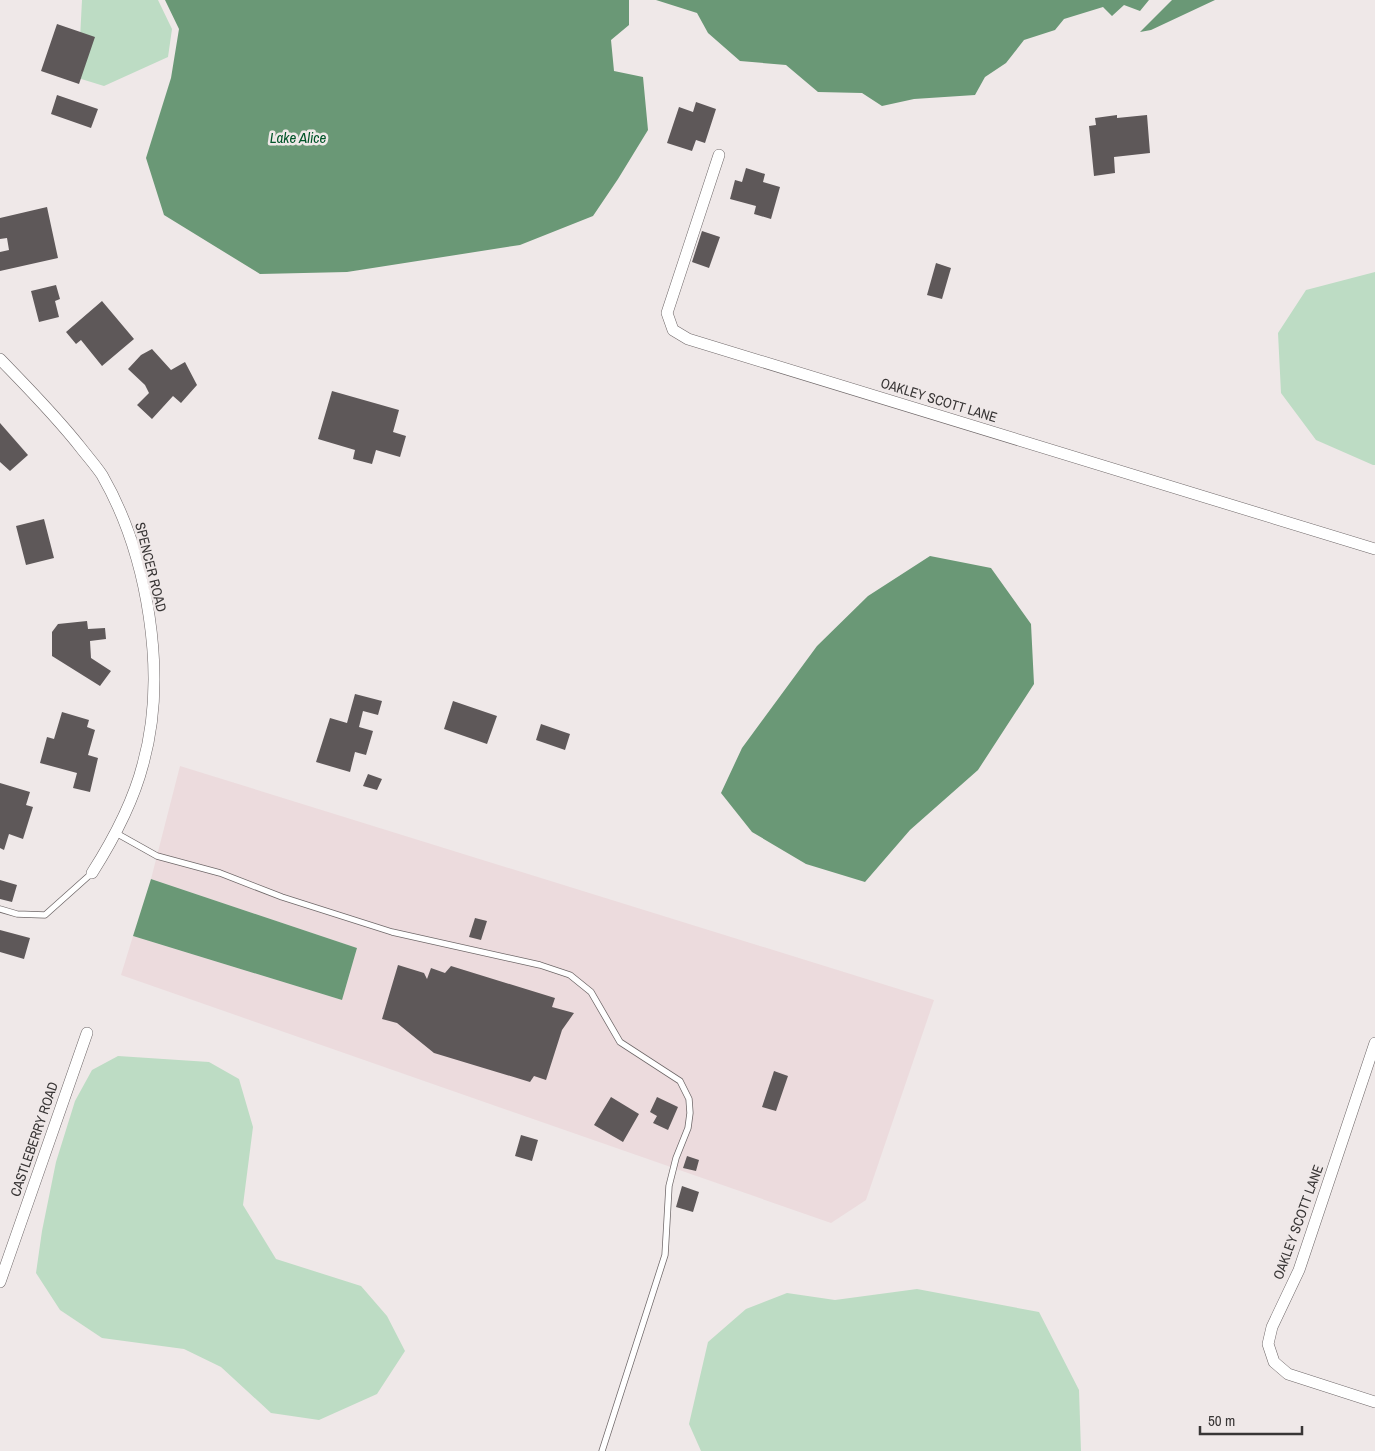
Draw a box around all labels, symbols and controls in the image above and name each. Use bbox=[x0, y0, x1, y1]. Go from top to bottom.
water label: Lake Alice bbox=[270, 127, 326, 148]
street label: OAKLEY SCOTT LANE bbox=[879, 374, 999, 426]
street label: SPENCER ROAD bbox=[131, 520, 171, 614]
street label: CASTLEBERRY ROAD bbox=[6, 1079, 62, 1199]
street label: OAKLEY SCOTT LANE bbox=[1269, 1162, 1327, 1282]
scale bar bbox=[1200, 1404, 1302, 1436]
text: 50 m bbox=[1208, 1410, 1235, 1431]

